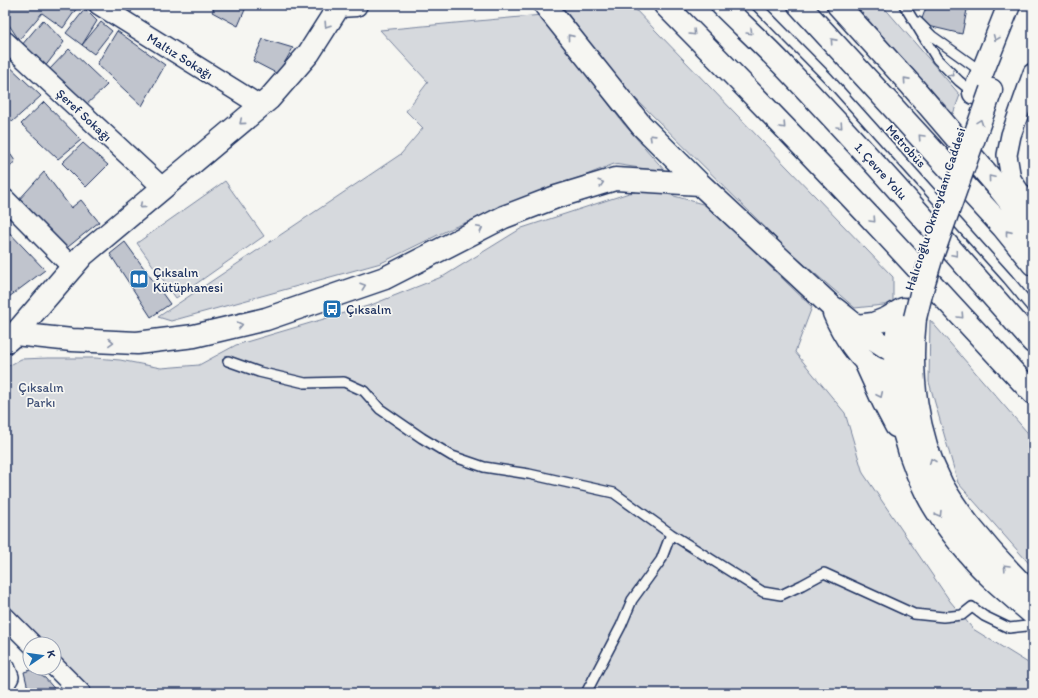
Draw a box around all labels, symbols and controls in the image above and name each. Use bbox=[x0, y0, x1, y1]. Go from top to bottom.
one-way arrow bbox=[324, 21, 332, 28]
one-way arrow bbox=[745, 27, 753, 35]
one-way arrow bbox=[688, 28, 696, 36]
street label: Maltız Sokağı bbox=[144, 30, 216, 82]
one-way arrow bbox=[568, 34, 575, 41]
one-way arrow bbox=[992, 35, 1000, 42]
one-way arrow bbox=[831, 39, 838, 46]
one-way arrow bbox=[947, 69, 955, 77]
one-way arrow bbox=[903, 77, 911, 85]
street label: Şeref Sokağı bbox=[53, 86, 115, 144]
one-way arrow bbox=[239, 117, 247, 124]
one-way arrow bbox=[975, 118, 983, 125]
one-way arrow bbox=[779, 121, 786, 129]
one-way arrow bbox=[835, 121, 843, 129]
street label: Metrobüs bbox=[883, 121, 929, 171]
street label: Halıcıoğlu Okmeydanı Caddesi bbox=[902, 126, 968, 292]
one-way arrow bbox=[649, 134, 657, 142]
one-way arrow bbox=[918, 135, 925, 142]
street label: 1. Çevre Yolu bbox=[851, 139, 911, 203]
one-way arrow bbox=[988, 176, 995, 183]
one-way arrow bbox=[598, 179, 605, 188]
one-way arrow bbox=[140, 201, 147, 208]
one-way arrow bbox=[868, 215, 876, 223]
one-way arrow bbox=[476, 227, 483, 234]
one-way arrow bbox=[1006, 231, 1013, 238]
one-way arrow bbox=[951, 249, 958, 257]
place label: Çıksalın Kütüphanesi bbox=[153, 265, 223, 295]
library icon: Çıksalın Kütüphanesi bbox=[128, 268, 150, 290]
one-way arrow bbox=[360, 282, 367, 291]
bus stop icon: Çıksalın bbox=[321, 298, 343, 320]
place label: Çıksalın bbox=[346, 302, 392, 317]
one-way arrow bbox=[956, 311, 963, 319]
one-way arrow bbox=[236, 322, 243, 330]
one-way arrow bbox=[108, 338, 114, 346]
park label: Çıksalın Parkı bbox=[18, 380, 64, 410]
one-way arrow bbox=[875, 390, 883, 398]
one-way arrow bbox=[928, 458, 936, 465]
one-way arrow bbox=[935, 510, 942, 517]
one-way arrow bbox=[1003, 564, 1010, 572]
north arrow bbox=[22, 636, 62, 676]
text: K bbox=[44, 649, 59, 660]

